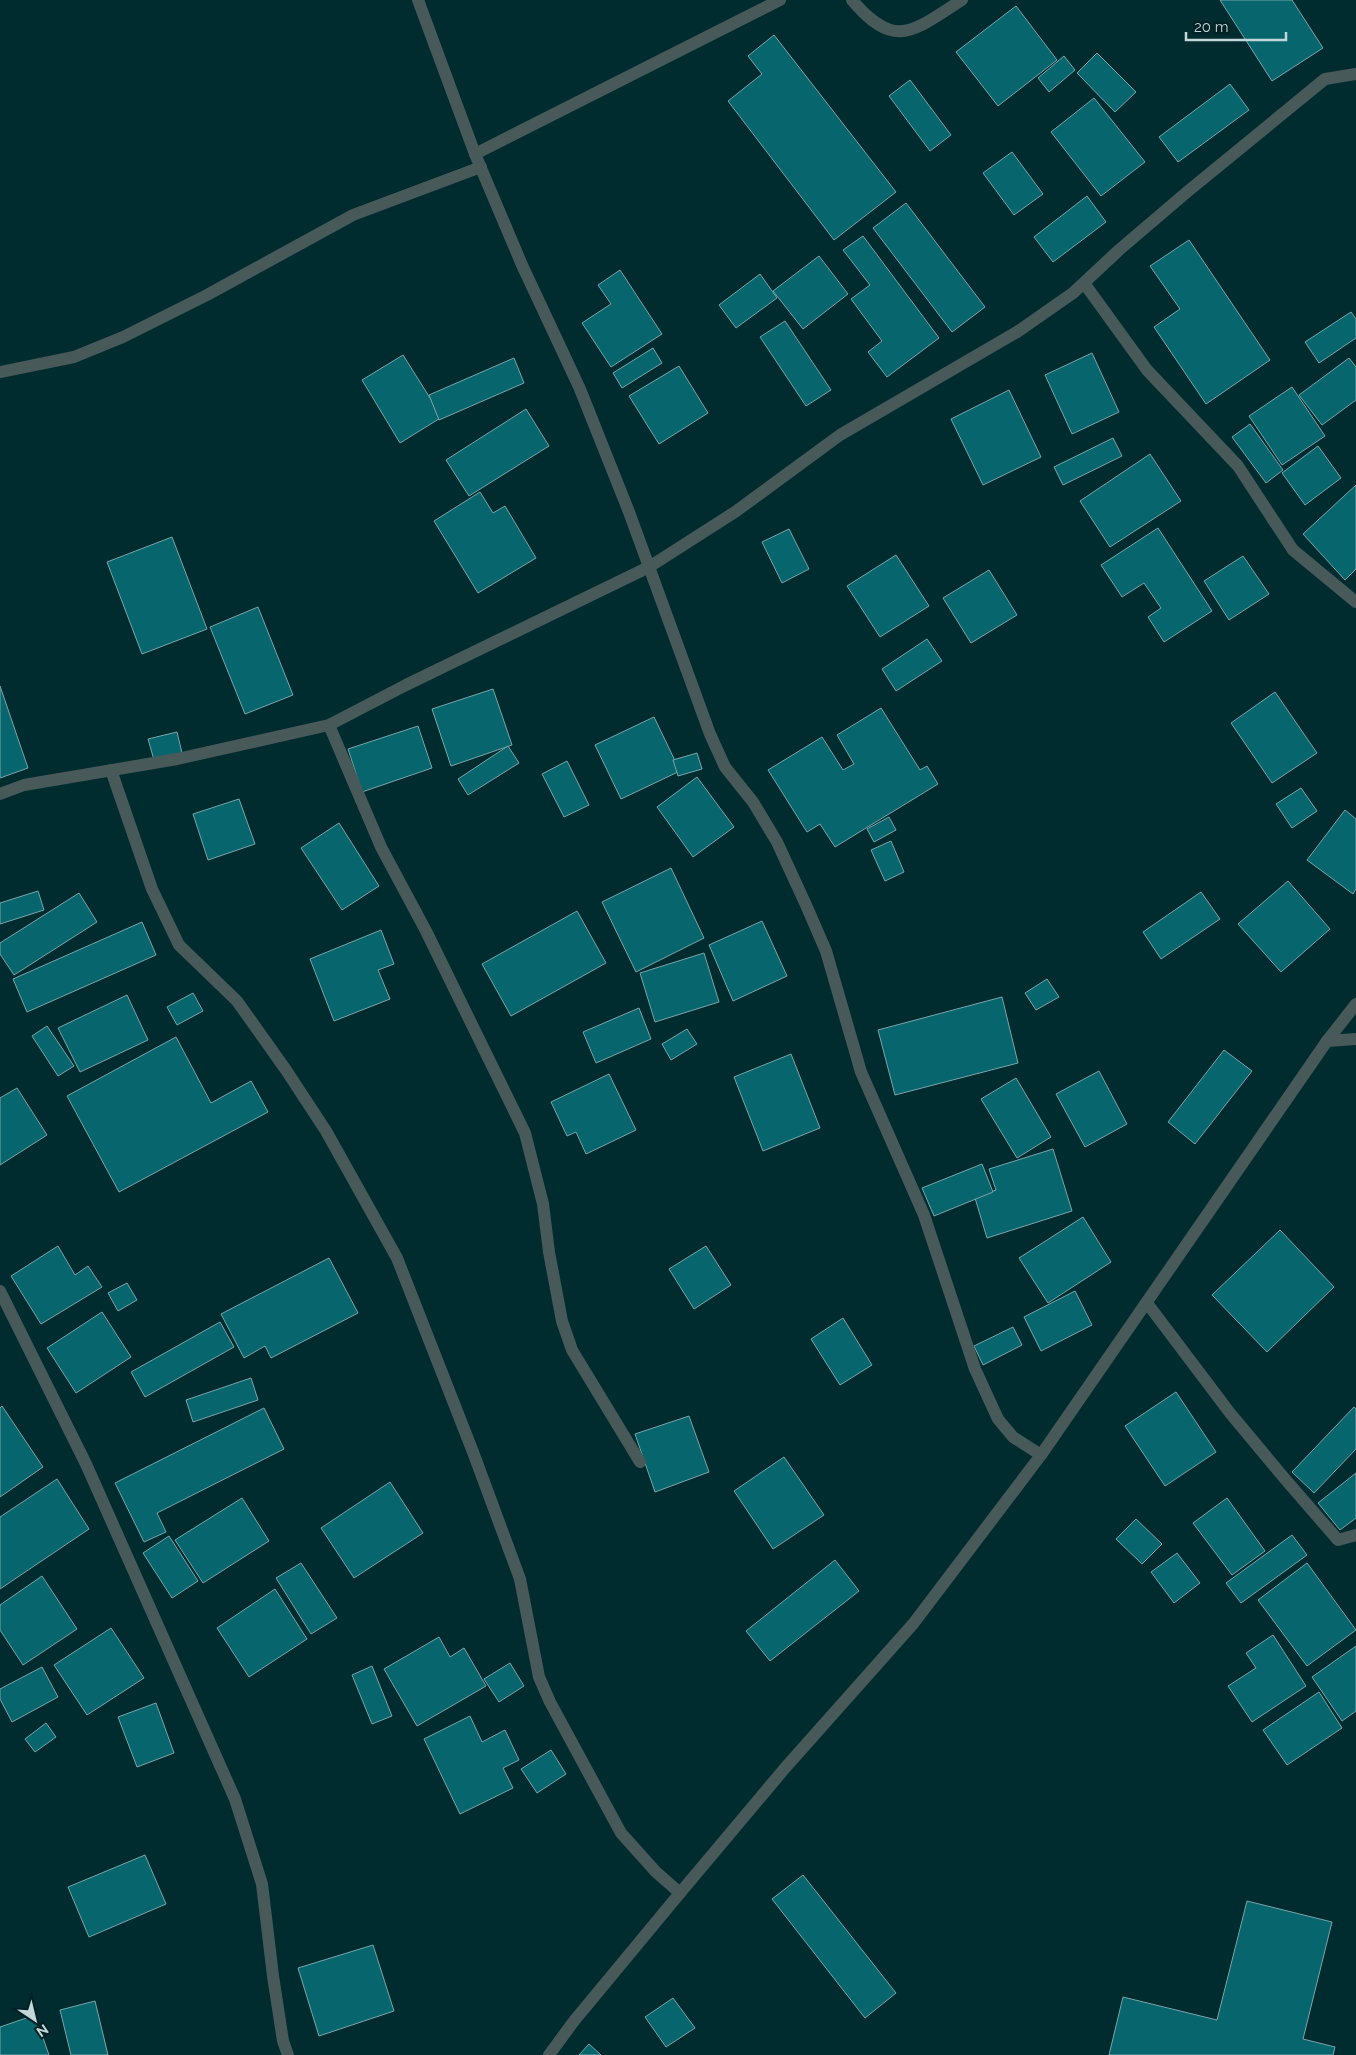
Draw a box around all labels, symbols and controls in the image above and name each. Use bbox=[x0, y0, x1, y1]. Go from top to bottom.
scale bar bbox=[1186, 10, 1286, 42]
text: 20 m bbox=[1194, 18, 1229, 36]
north arrow bbox=[10, 1995, 60, 2045]
text: N bbox=[33, 2021, 51, 2040]

